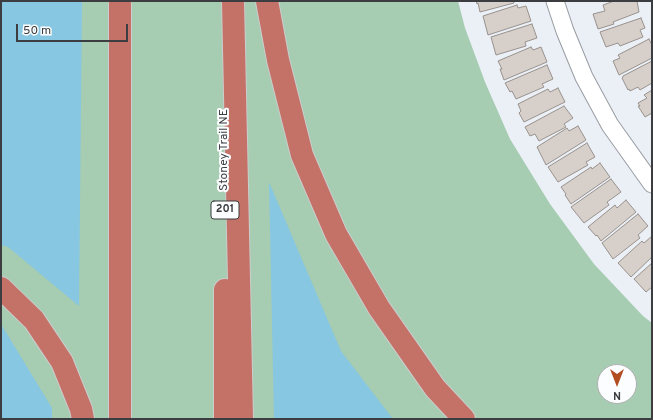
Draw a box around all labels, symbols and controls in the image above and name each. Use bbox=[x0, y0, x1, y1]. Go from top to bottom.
scale bar bbox=[18, 16, 130, 42]
text: 50 m bbox=[23, 23, 51, 39]
street label: Stoney Trail NE bbox=[218, 109, 232, 191]
road number: 201 bbox=[211, 201, 239, 219]
north arrow bbox=[597, 364, 637, 404]
text: N bbox=[613, 388, 621, 402]

